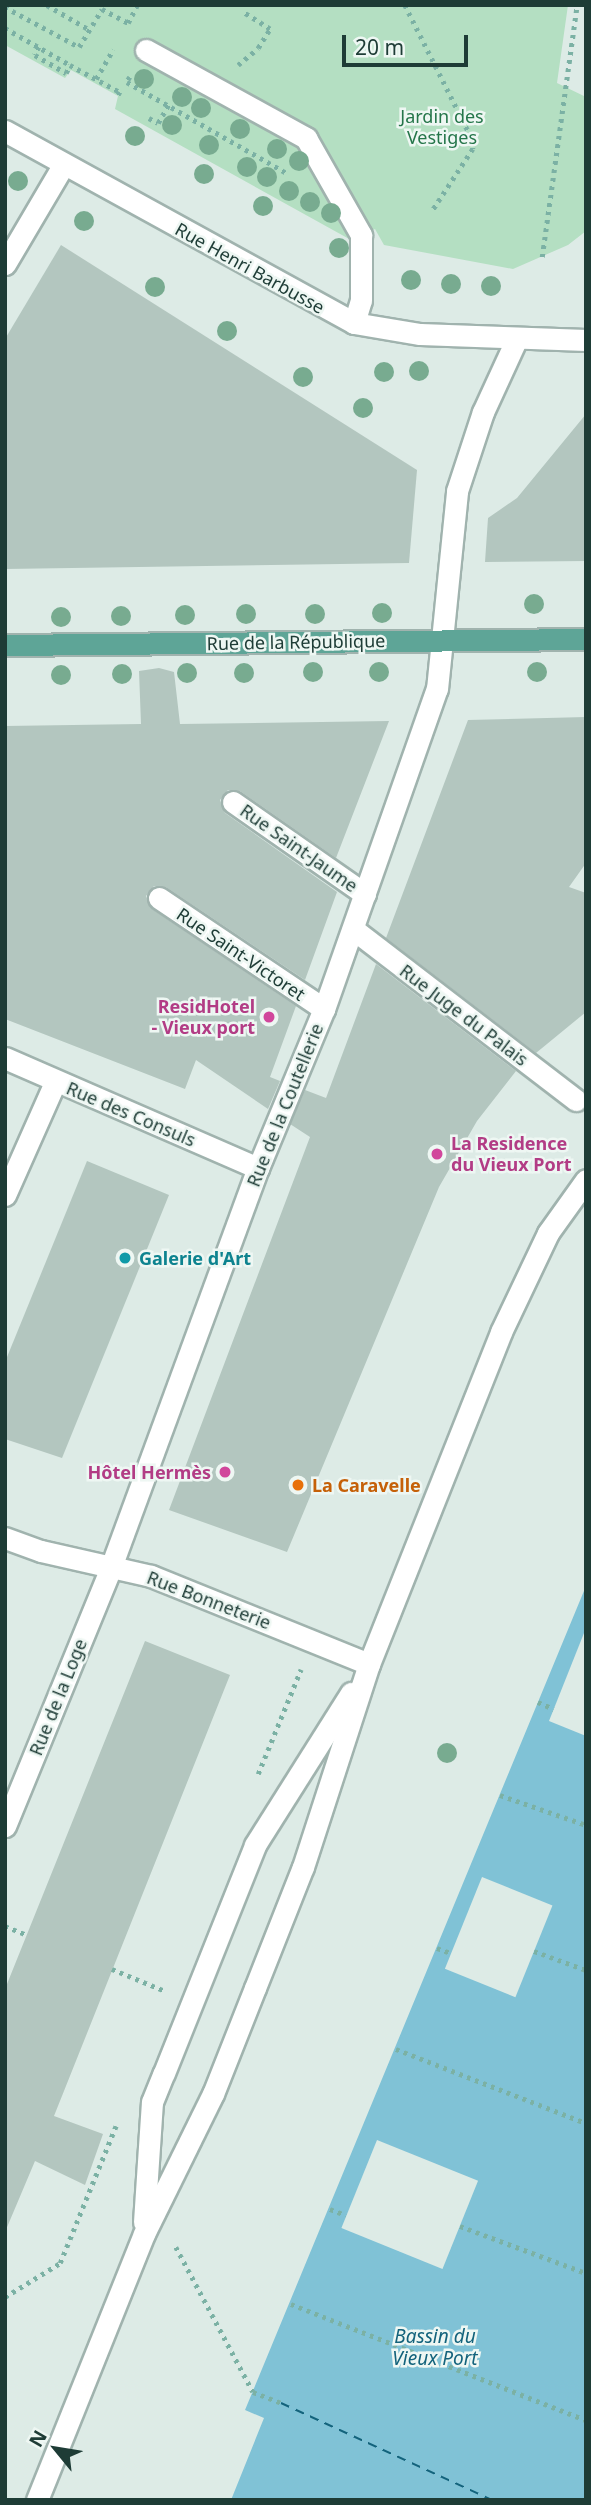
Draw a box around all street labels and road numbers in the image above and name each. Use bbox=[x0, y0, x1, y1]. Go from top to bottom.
street label: Rue Henri Barbusse bbox=[172, 218, 328, 318]
street label: Rue de la République bbox=[206, 630, 386, 654]
street label: Rue Saint-Jaume bbox=[236, 799, 362, 897]
street label: Rue Saint-Victoret bbox=[173, 903, 309, 1005]
street label: Rue Juge du Palais bbox=[396, 960, 532, 1070]
street label: Rue de la Coutellerie bbox=[242, 1020, 328, 1190]
street label: Rue des Consuls bbox=[63, 1077, 199, 1151]
street label: Rue Bonneterie bbox=[144, 1566, 274, 1634]
street label: Rue de la Loge bbox=[25, 1635, 91, 1759]

